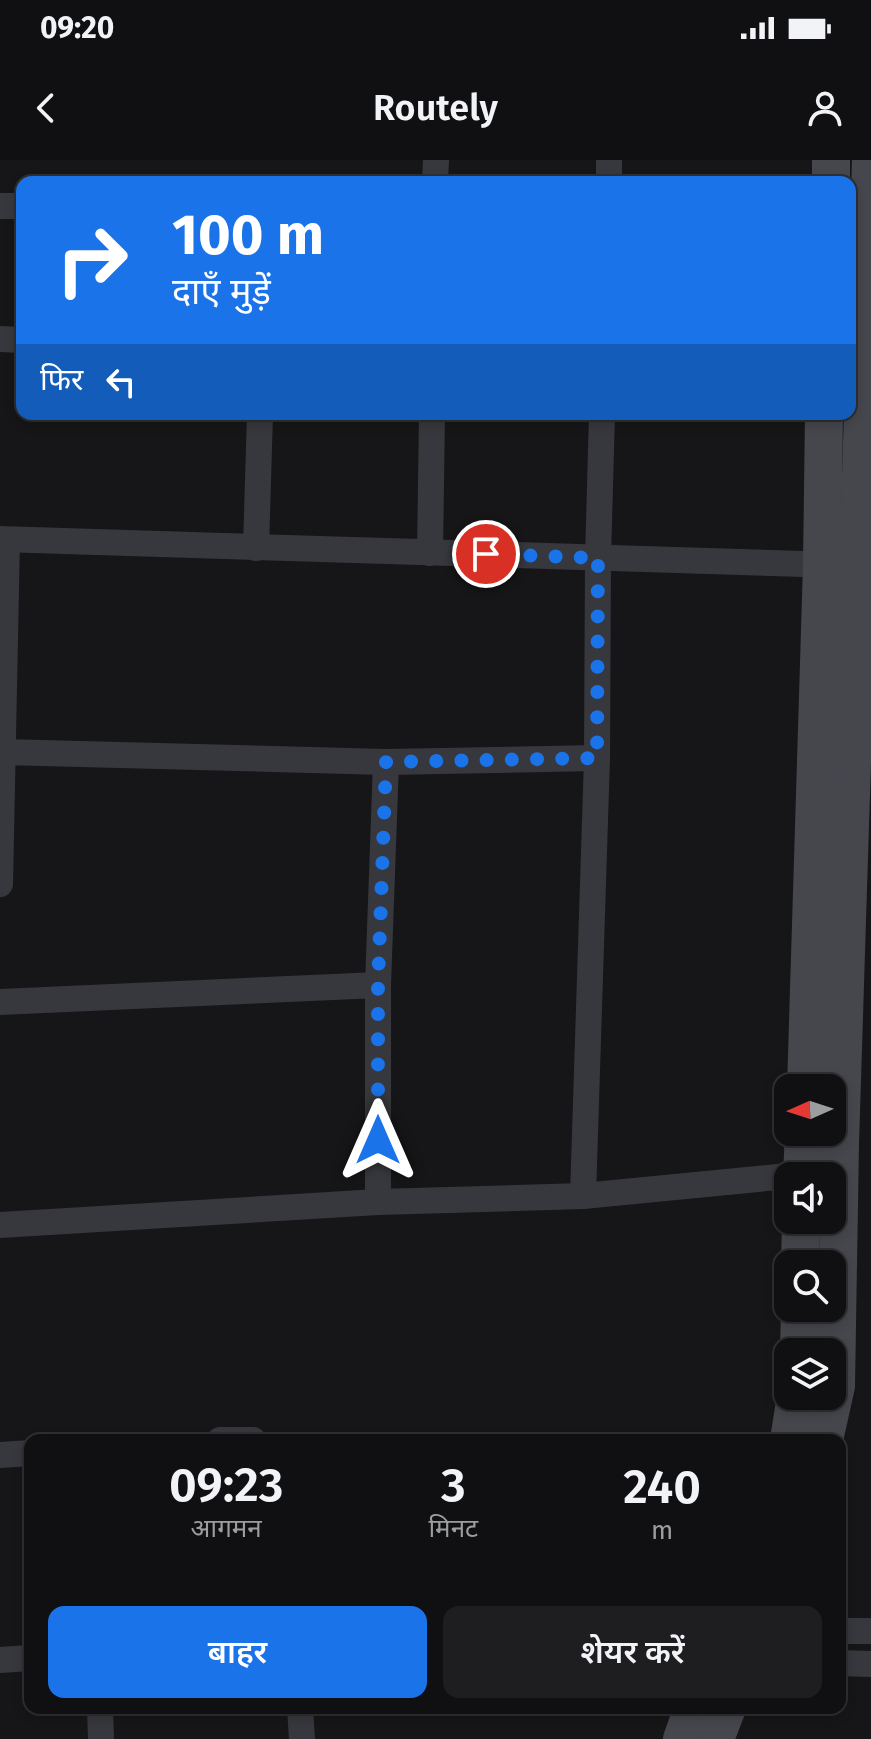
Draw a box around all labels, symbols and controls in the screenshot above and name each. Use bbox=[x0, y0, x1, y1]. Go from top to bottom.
text: 09:20 bbox=[40, 10, 114, 46]
icon: back bbox=[24, 86, 68, 130]
text: Routely bbox=[373, 86, 498, 130]
icon: person bbox=[803, 86, 847, 130]
text: 100 m bbox=[172, 202, 324, 269]
icon: right bbox=[40, 208, 144, 312]
text: दाएँ मुड़ें bbox=[172, 270, 271, 314]
icon: left bbox=[99, 360, 143, 404]
text: फिर bbox=[40, 362, 83, 398]
pin bbox=[452, 520, 520, 588]
icon: arrive bbox=[464, 532, 508, 576]
north arrow bbox=[774, 1074, 846, 1146]
map controls bbox=[774, 1074, 846, 1410]
position arrow bbox=[336, 1098, 420, 1182]
button: sound bbox=[774, 1162, 846, 1234]
button: search bbox=[774, 1250, 846, 1322]
button: layers bbox=[774, 1338, 846, 1410]
text: 09:23 bbox=[169, 1456, 283, 1514]
text: 3 bbox=[441, 1456, 466, 1514]
text: 240 bbox=[623, 1458, 701, 1516]
text: आगमन bbox=[191, 1513, 262, 1544]
text: मिनट bbox=[428, 1513, 478, 1544]
text: m bbox=[651, 1515, 673, 1546]
button: बाहर bbox=[48, 1606, 427, 1698]
button: शेयर करें bbox=[443, 1606, 822, 1698]

